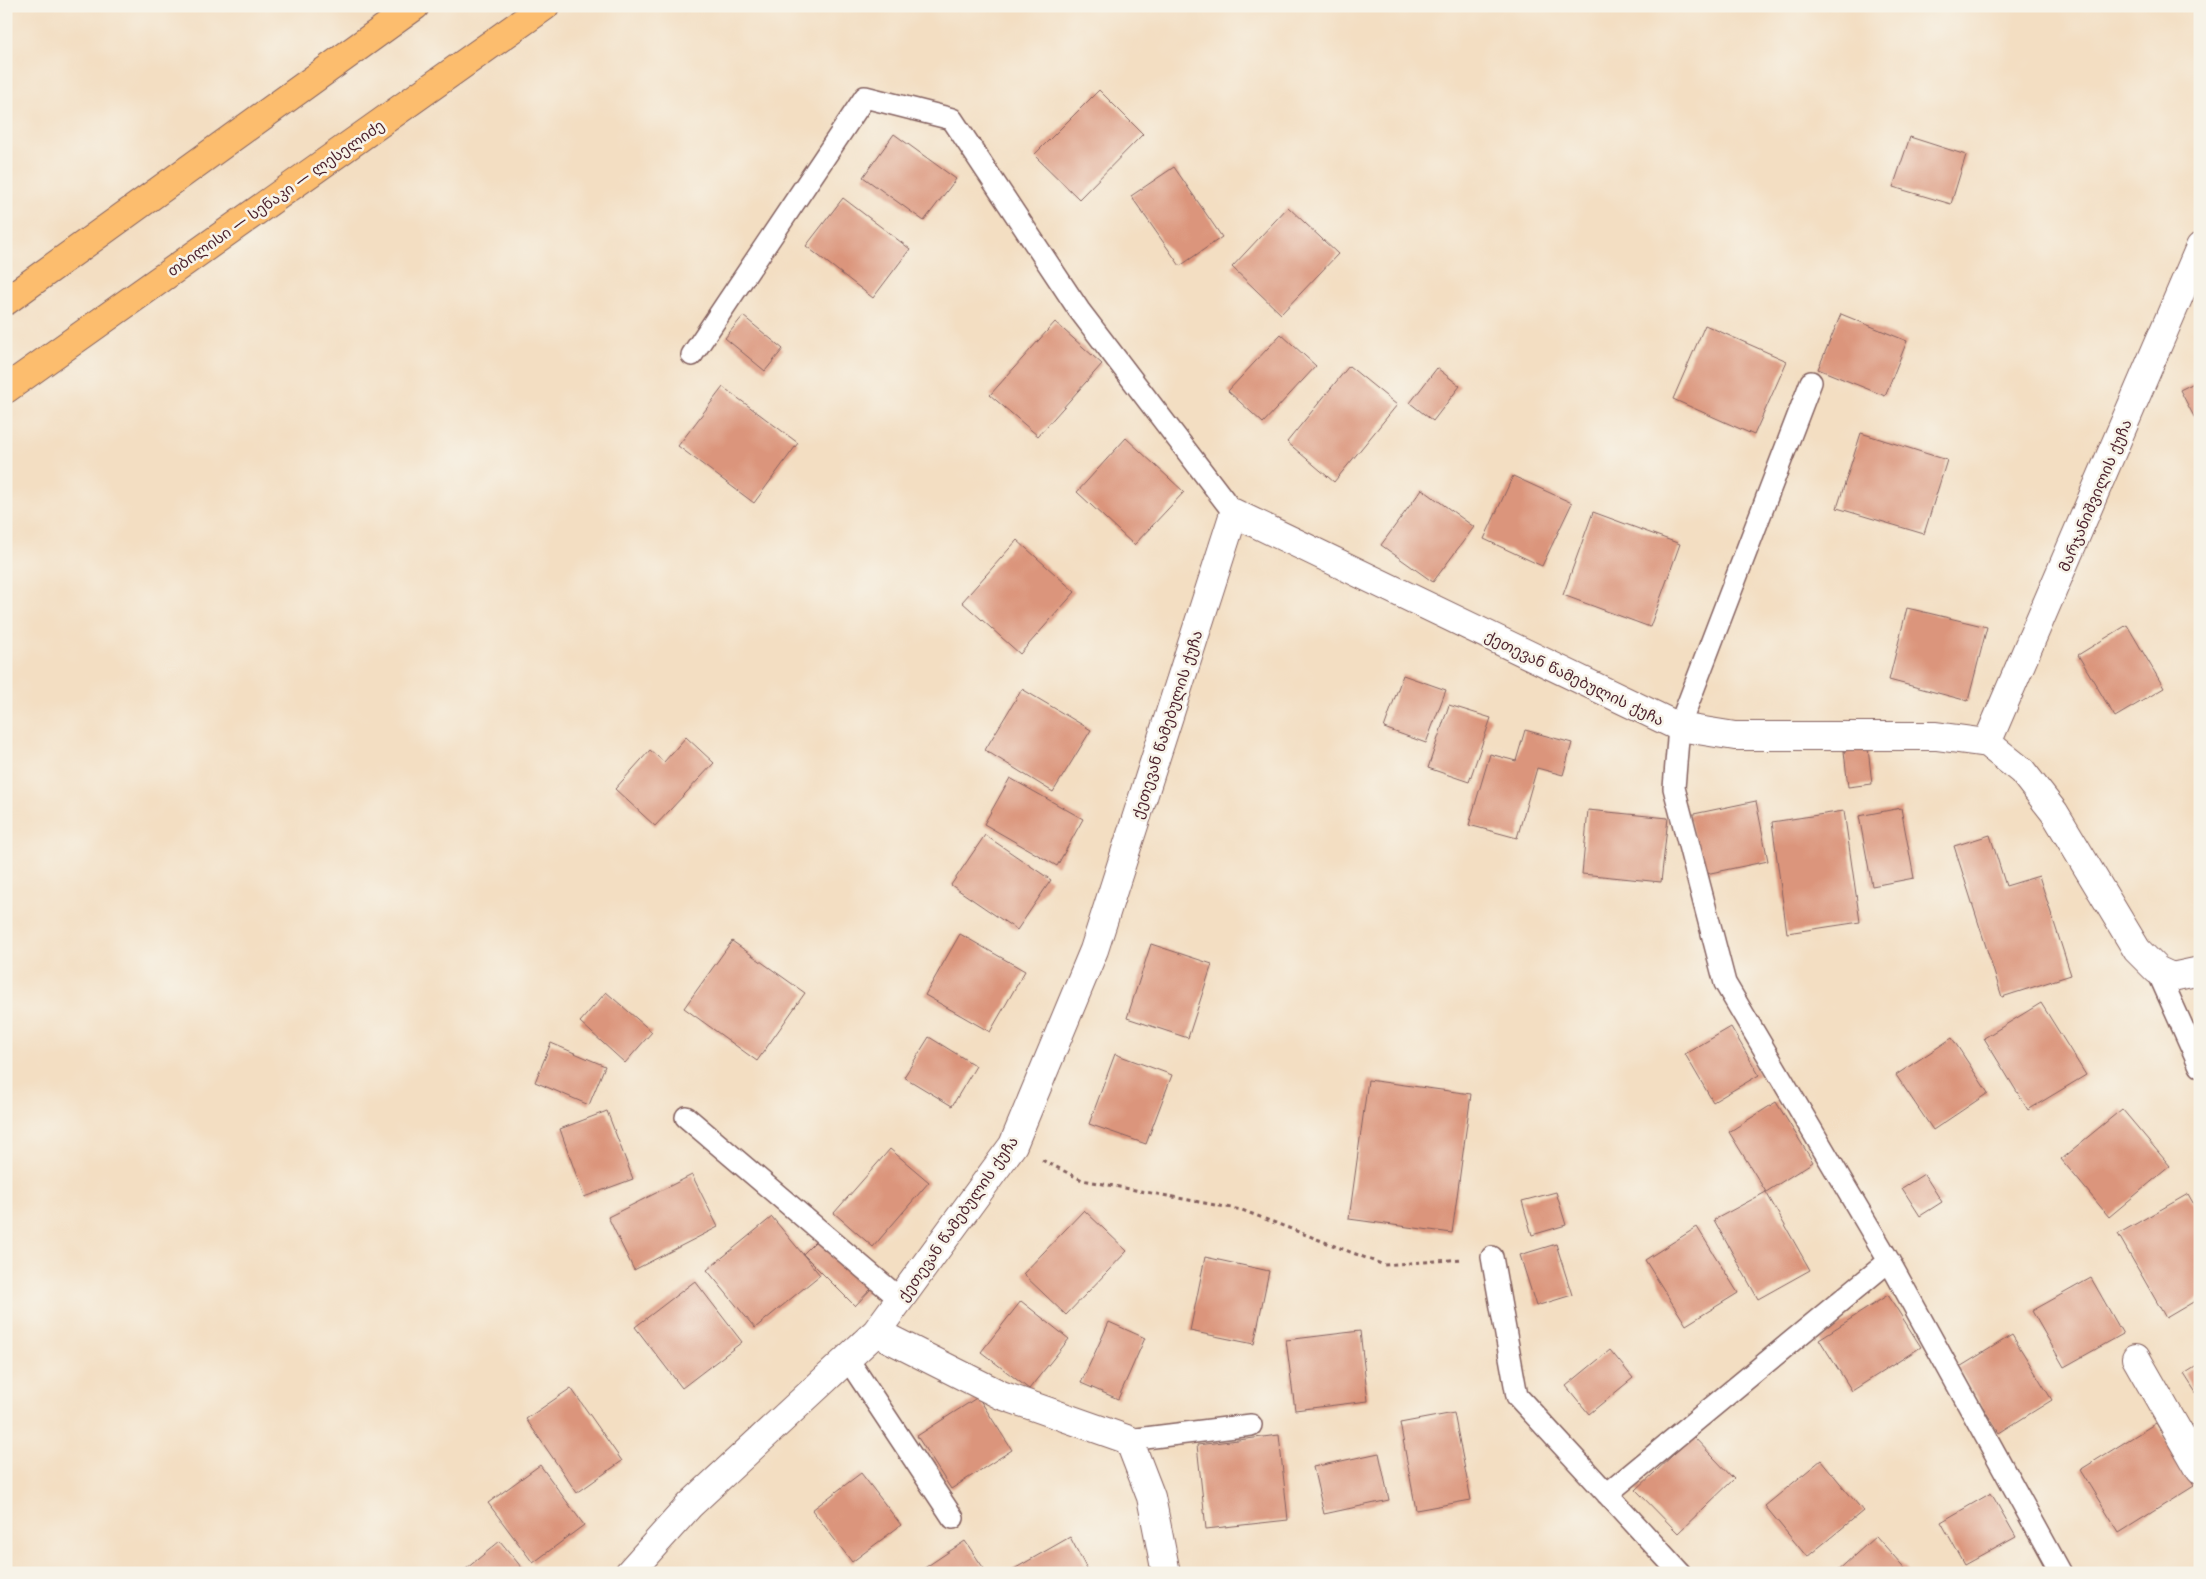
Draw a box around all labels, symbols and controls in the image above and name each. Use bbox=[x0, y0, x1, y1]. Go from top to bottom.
street label: თბილისი — სენაკი — ლესელიძე bbox=[162, 113, 388, 281]
street label: მარჯანიშვილის ქუჩა bbox=[2051, 415, 2137, 575]
street label: ქეთევან წამებულის ქუჩა bbox=[1481, 623, 1669, 731]
street label: ქეთევან წამებულის ქუჩა bbox=[1125, 627, 1207, 821]
street label: ქეთევან წამებულის ქუჩა bbox=[891, 1131, 1023, 1305]

